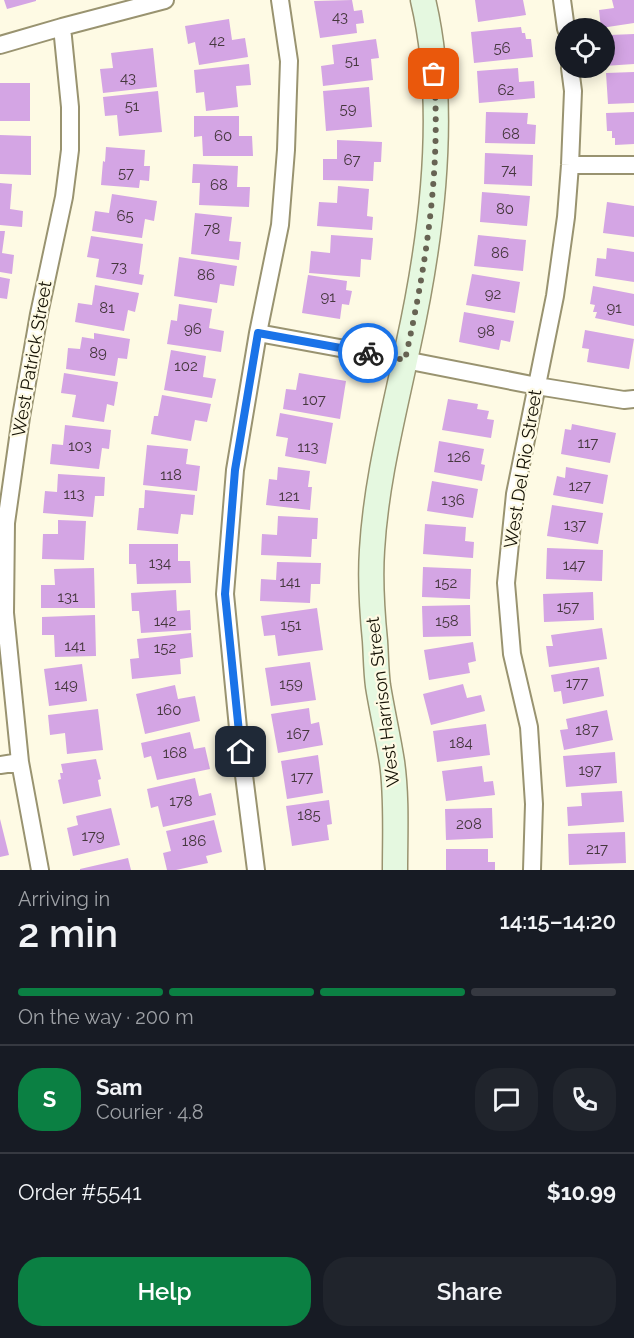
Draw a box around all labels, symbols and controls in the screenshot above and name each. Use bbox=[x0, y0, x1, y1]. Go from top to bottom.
house number: 43 bbox=[332, 8, 348, 26]
map controls bbox=[555, 18, 615, 78]
button: locate bbox=[555, 18, 615, 78]
house number: 42 bbox=[209, 32, 225, 50]
house number: 56 bbox=[493, 39, 511, 57]
pin bbox=[408, 48, 459, 99]
house number: 51 bbox=[345, 52, 360, 70]
icon: bag bbox=[417, 57, 450, 90]
house number: 43 bbox=[120, 69, 136, 87]
house number: 62 bbox=[498, 81, 515, 99]
house number: 51 bbox=[125, 97, 140, 115]
house number: 59 bbox=[340, 100, 357, 118]
house number: 68 bbox=[502, 125, 520, 143]
house number: 60 bbox=[214, 127, 232, 145]
house number: 67 bbox=[343, 151, 361, 169]
house number: 74 bbox=[501, 161, 517, 179]
house number: 57 bbox=[118, 164, 134, 182]
house number: 68 bbox=[210, 176, 228, 194]
house number: 80 bbox=[496, 200, 514, 218]
house number: 65 bbox=[116, 207, 134, 225]
house number: 78 bbox=[204, 220, 221, 238]
house number: 86 bbox=[491, 244, 509, 262]
house number: 73 bbox=[111, 258, 127, 276]
house number: 86 bbox=[197, 266, 215, 284]
street label: West Patrick Street bbox=[7, 279, 56, 439]
house number: 92 bbox=[485, 285, 501, 303]
house number: 91 bbox=[320, 288, 336, 306]
house number: 81 bbox=[99, 299, 115, 317]
house number: 91 bbox=[606, 299, 622, 317]
house number: 96 bbox=[184, 320, 202, 338]
house number: 98 bbox=[477, 322, 495, 340]
courier bbox=[338, 323, 398, 383]
icon: bike bbox=[352, 337, 385, 370]
house number: 89 bbox=[89, 344, 107, 362]
house number: 102 bbox=[174, 357, 198, 375]
street label: West Del Rio Street bbox=[500, 388, 545, 550]
house number: 107 bbox=[302, 391, 326, 409]
house number: 117 bbox=[578, 434, 598, 452]
house number: 103 bbox=[68, 437, 92, 455]
house number: 113 bbox=[298, 438, 318, 456]
house number: 126 bbox=[447, 448, 471, 466]
house number: 118 bbox=[160, 466, 182, 484]
house number: 127 bbox=[569, 477, 591, 495]
house number: 113 bbox=[64, 485, 84, 503]
house number: 121 bbox=[279, 487, 300, 505]
house number: 136 bbox=[441, 491, 465, 509]
house number: 137 bbox=[564, 516, 586, 534]
house number: 134 bbox=[149, 554, 171, 572]
house number: 147 bbox=[563, 556, 585, 574]
house number: 141 bbox=[279, 573, 301, 591]
house number: 152 bbox=[435, 574, 457, 592]
house number: 131 bbox=[58, 588, 79, 606]
house number: 157 bbox=[557, 598, 579, 616]
house number: 142 bbox=[154, 612, 176, 630]
house number: 158 bbox=[435, 612, 459, 630]
house number: 151 bbox=[280, 616, 302, 634]
street label: West Harrison Street bbox=[362, 616, 403, 788]
house number: 141 bbox=[64, 637, 86, 655]
house number: 152 bbox=[154, 639, 176, 657]
house number: 177 bbox=[566, 674, 588, 692]
house number: 159 bbox=[279, 675, 303, 693]
house number: 149 bbox=[54, 676, 78, 694]
house number: 160 bbox=[157, 701, 181, 719]
house number: 187 bbox=[575, 721, 599, 739]
house number: 167 bbox=[286, 725, 310, 743]
pin bbox=[215, 726, 266, 777]
house number: 184 bbox=[449, 734, 473, 752]
icon: home bbox=[224, 735, 257, 768]
house number: 168 bbox=[163, 744, 187, 762]
house number: 197 bbox=[578, 761, 602, 779]
house number: 177 bbox=[291, 768, 313, 786]
house number: 178 bbox=[169, 792, 193, 810]
house number: 185 bbox=[297, 806, 321, 824]
house number: 208 bbox=[456, 815, 482, 833]
house number: 179 bbox=[81, 827, 105, 845]
house number: 186 bbox=[182, 832, 206, 850]
house number: 217 bbox=[586, 840, 608, 858]
text: Arriving in bbox=[18, 887, 110, 911]
text: 14:15–14:20 bbox=[500, 908, 616, 934]
text: 2 min bbox=[18, 910, 118, 956]
text: On the way · 200 m bbox=[18, 1005, 194, 1029]
button: chat bbox=[475, 1068, 538, 1131]
button: phone bbox=[553, 1068, 616, 1131]
text: Sam bbox=[96, 1074, 143, 1100]
text: S bbox=[43, 1086, 56, 1112]
text: Courier · 4.8 bbox=[96, 1100, 204, 1124]
text: Order #5541 bbox=[18, 1179, 142, 1205]
text: $10.99 bbox=[547, 1179, 616, 1205]
button: Help bbox=[18, 1257, 311, 1326]
button: Share bbox=[323, 1257, 616, 1326]

